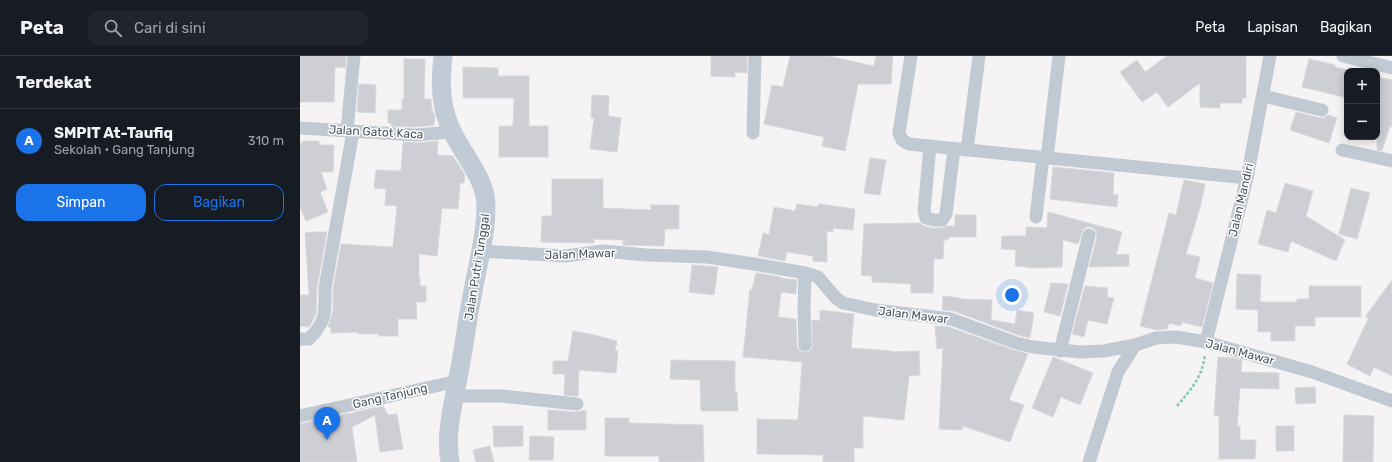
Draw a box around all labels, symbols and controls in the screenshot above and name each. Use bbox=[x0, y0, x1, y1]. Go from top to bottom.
search box bbox=[88, 10, 368, 46]
text: Peta bbox=[20, 16, 64, 39]
icon: search bbox=[102, 17, 124, 39]
text: Cari di sini bbox=[134, 19, 206, 37]
text: Peta bbox=[1195, 19, 1225, 36]
text: Lapisan bbox=[1247, 19, 1298, 36]
text: Bagikan bbox=[1320, 19, 1372, 36]
map controls bbox=[1344, 68, 1380, 140]
button: + bbox=[1344, 68, 1380, 104]
text: Terdekat bbox=[16, 72, 91, 92]
button: − bbox=[1344, 104, 1380, 140]
street label: Jalan Gatot Kaca bbox=[328, 123, 424, 141]
text: SMPIT At-Taufiq bbox=[54, 124, 173, 142]
text: A bbox=[24, 133, 34, 148]
text: 310 m bbox=[248, 133, 284, 148]
text: Sekolah · Gang Tanjung bbox=[54, 142, 195, 157]
street label: Jalan Mandiri bbox=[1226, 162, 1256, 238]
button: Simpan bbox=[16, 184, 146, 221]
button: Bagikan bbox=[154, 184, 284, 221]
street label: Jalan Putri Tunggal bbox=[462, 212, 492, 321]
street label: Jalan Mawar bbox=[544, 246, 616, 262]
your location bbox=[1002, 285, 1022, 305]
street label: Jalan Mawar bbox=[877, 304, 949, 326]
street label: Jalan Mawar bbox=[1204, 336, 1276, 368]
street label: Gang Tanjung bbox=[351, 381, 429, 411]
pin: A bbox=[314, 407, 340, 440]

